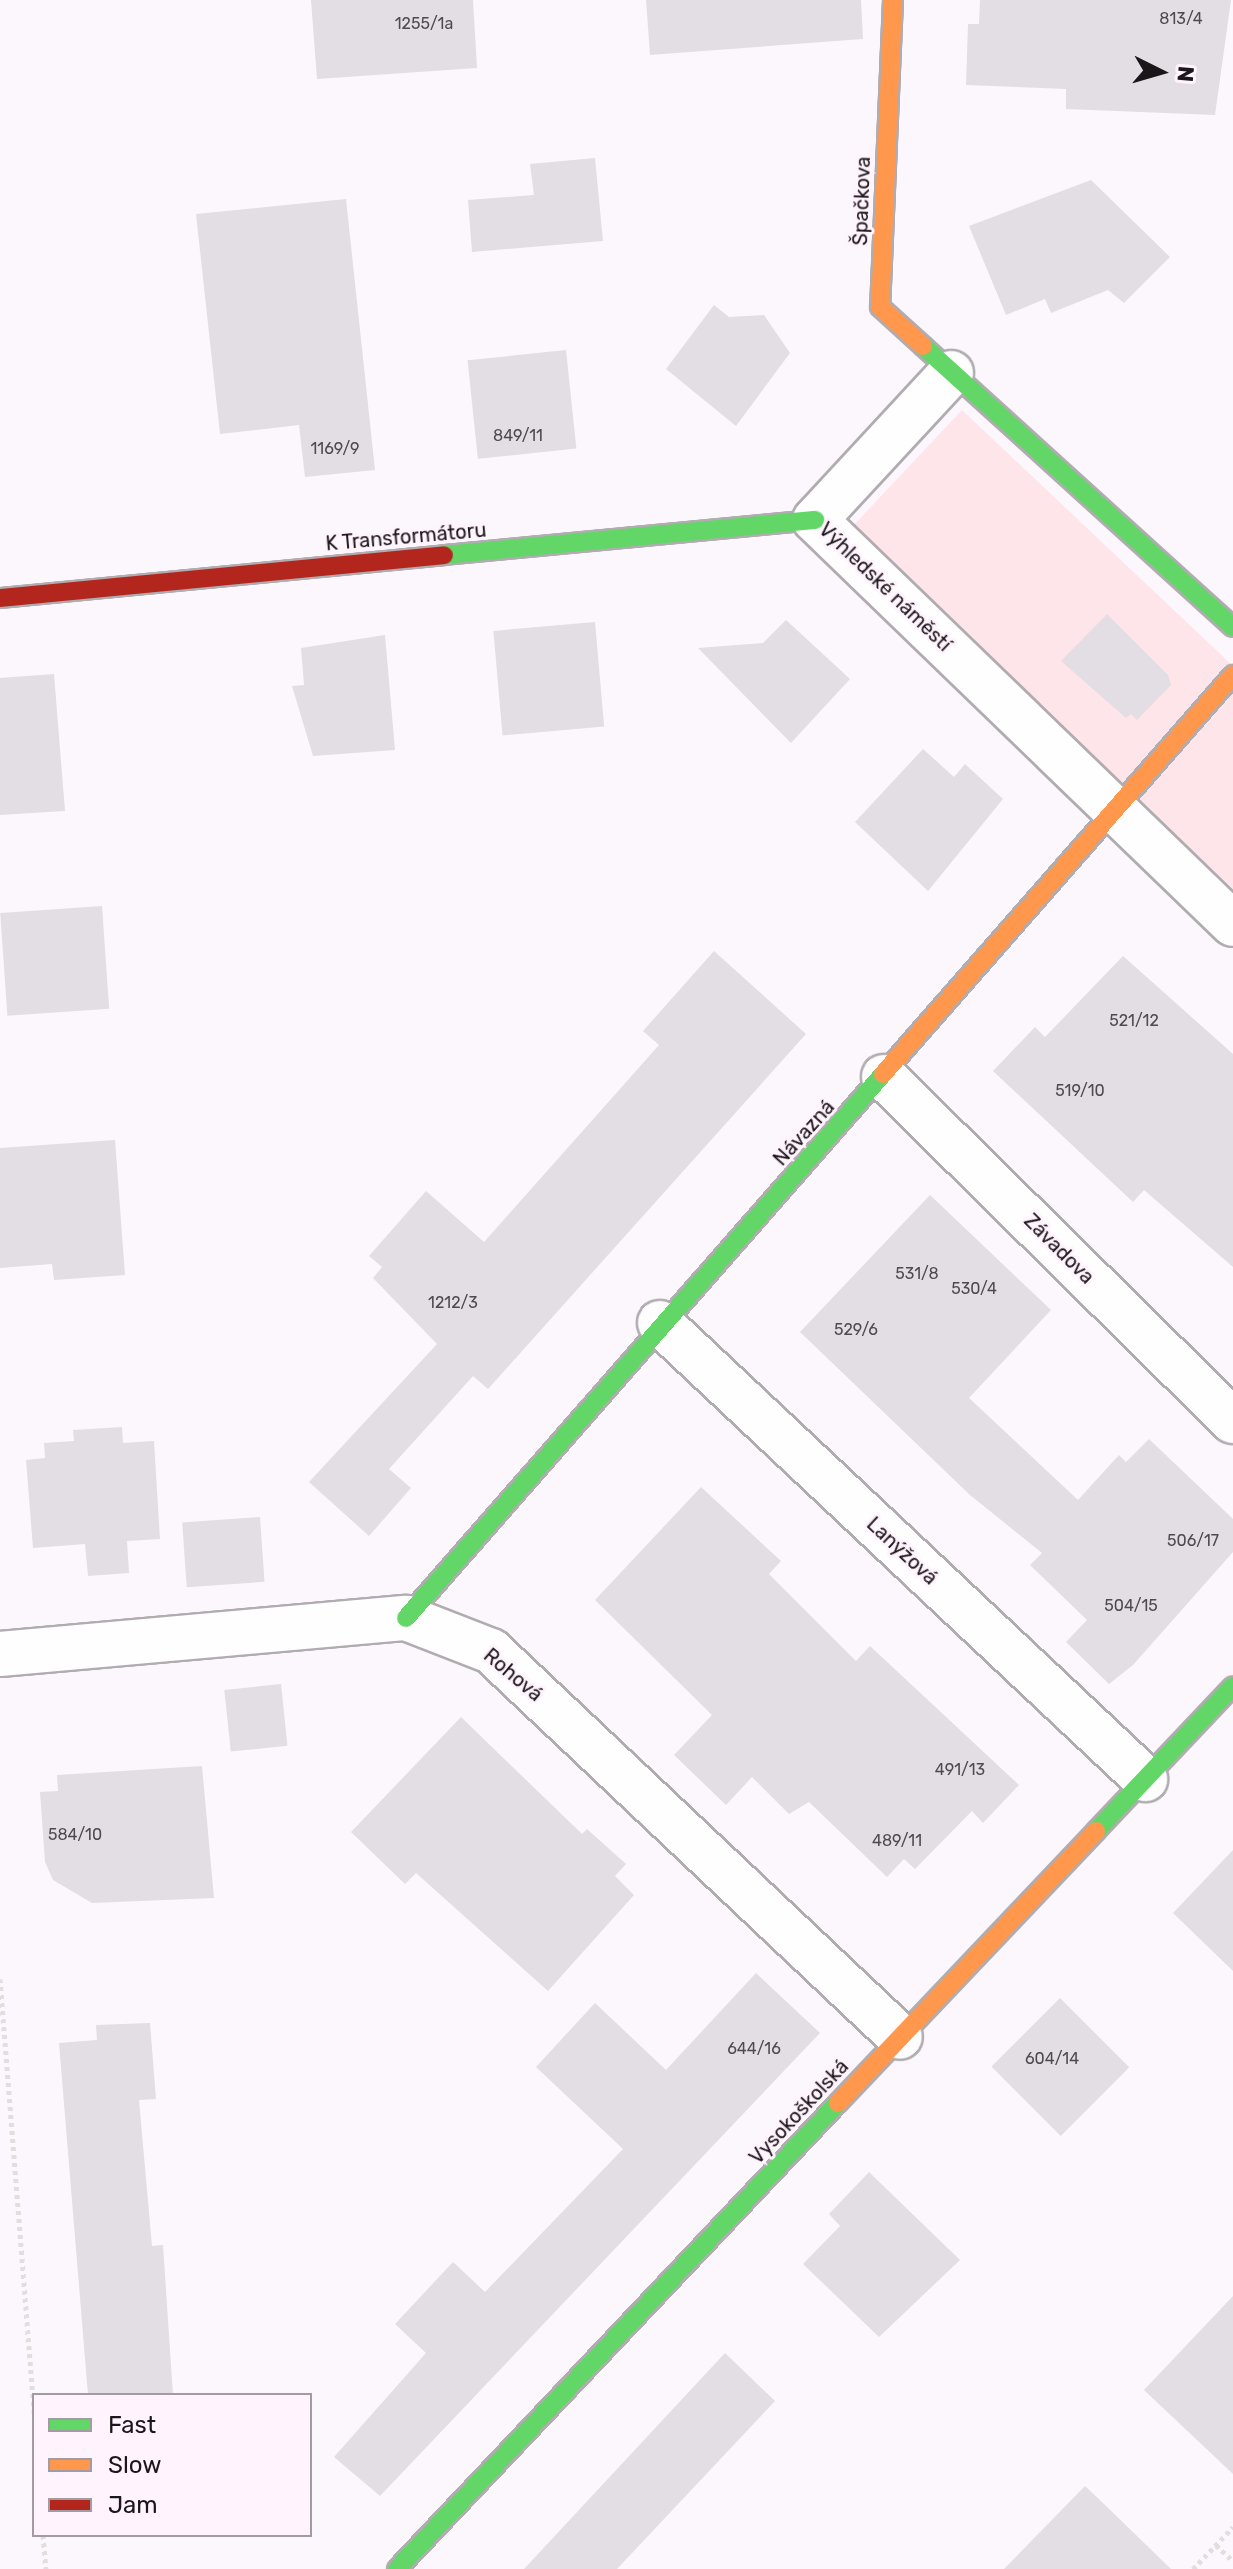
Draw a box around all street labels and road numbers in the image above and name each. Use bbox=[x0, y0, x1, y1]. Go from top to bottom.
street label: Špačkova bbox=[848, 156, 876, 246]
street label: K Transformátoru bbox=[324, 518, 488, 556]
street label: Výhledské náměstí bbox=[814, 518, 956, 656]
street label: Návazná bbox=[768, 1095, 840, 1171]
street label: Závadova bbox=[1019, 1209, 1099, 1289]
street label: Lanýžová bbox=[862, 1512, 942, 1590]
street label: Rohová bbox=[479, 1643, 547, 1707]
street label: Vysokoškolská bbox=[744, 2055, 854, 2169]

